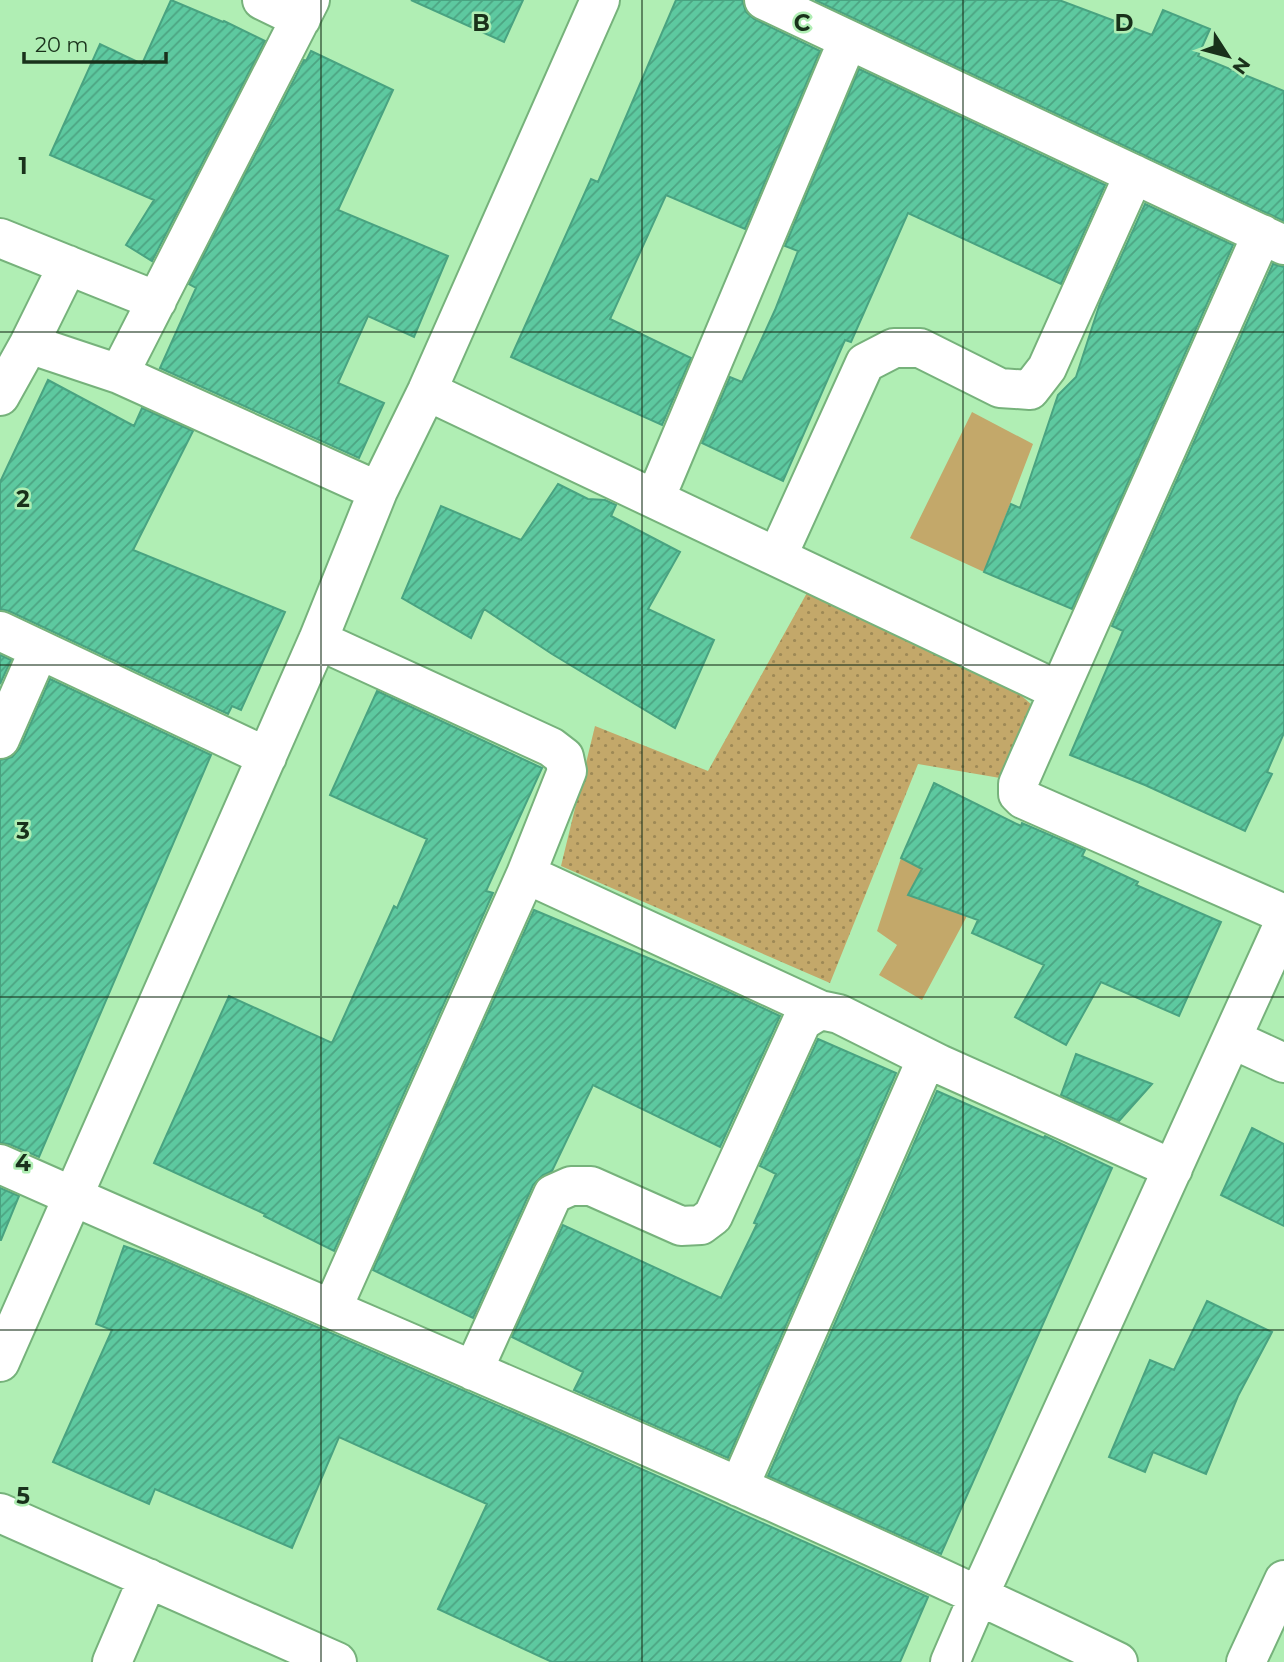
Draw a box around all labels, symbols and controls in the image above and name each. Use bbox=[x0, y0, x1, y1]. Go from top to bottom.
text: B bbox=[472, 9, 490, 37]
text: C bbox=[794, 9, 811, 37]
text: D bbox=[1115, 9, 1134, 37]
scale bar bbox=[24, 21, 166, 65]
north arrow bbox=[1193, 21, 1263, 91]
text: 20 m bbox=[35, 32, 89, 57]
text: N bbox=[1228, 53, 1255, 79]
text: 1 bbox=[18, 152, 28, 180]
text: 2 bbox=[16, 485, 30, 513]
text: 3 bbox=[15, 817, 30, 845]
text: 4 bbox=[15, 1149, 31, 1177]
text: 5 bbox=[16, 1482, 30, 1510]

